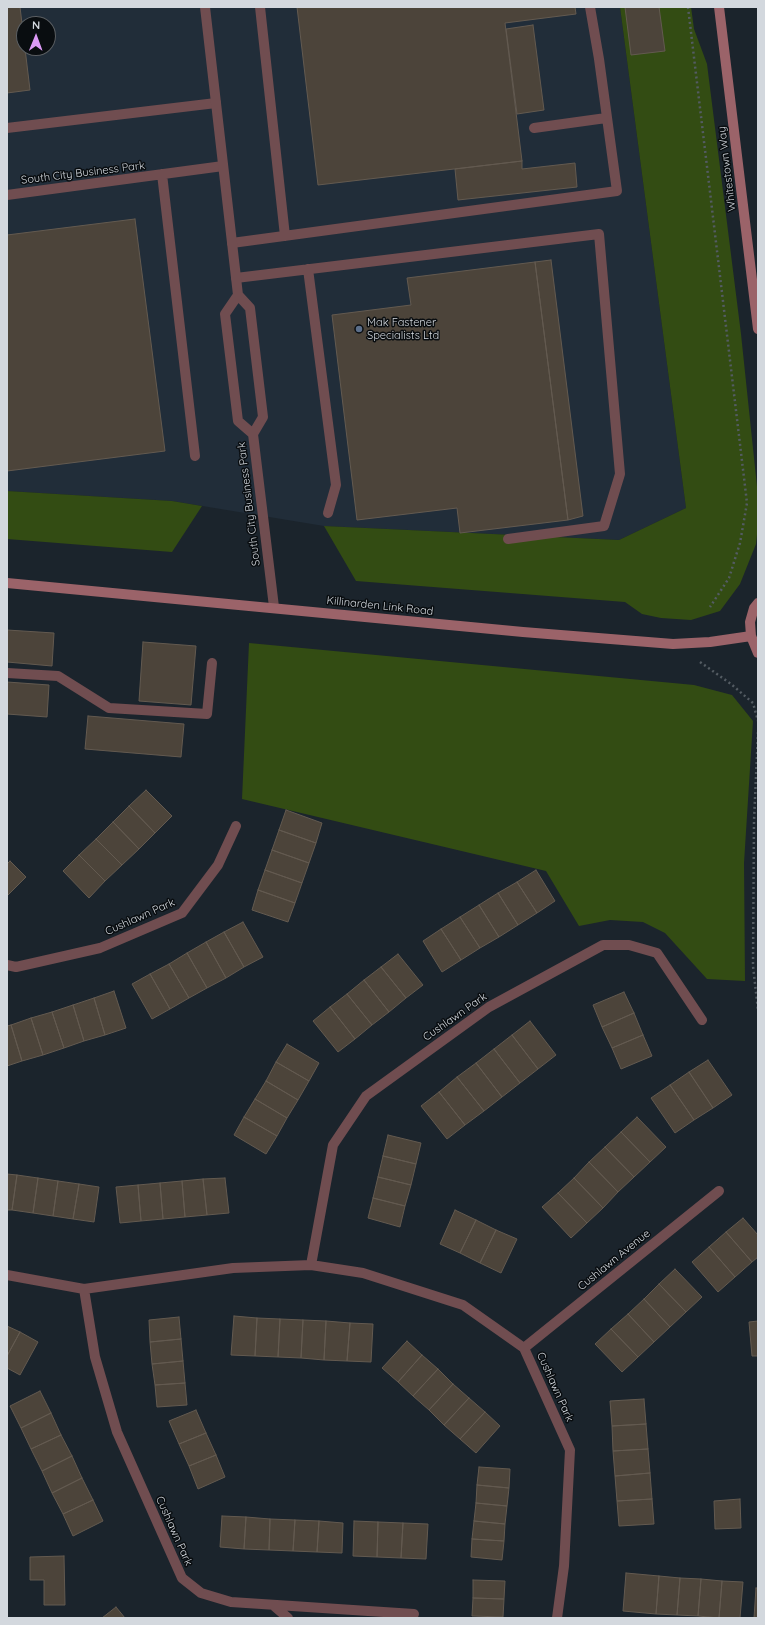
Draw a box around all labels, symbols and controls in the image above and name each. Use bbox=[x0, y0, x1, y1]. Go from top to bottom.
north arrow bbox=[16, 16, 56, 56]
text: N bbox=[32, 18, 40, 32]
street label: Whitestown Way bbox=[715, 126, 739, 212]
street label: South City Business Park bbox=[20, 159, 146, 187]
place label: Mak Fastener Specialists Ltd bbox=[367, 316, 439, 342]
marker: Mak Fastener Specialists Ltd bbox=[354, 324, 364, 334]
street label: South City Business Park bbox=[235, 441, 263, 567]
street label: Killinarden Link Road bbox=[326, 594, 434, 618]
street label: Cushlawn Park bbox=[103, 896, 177, 938]
street label: Cushlawn Park bbox=[421, 990, 489, 1044]
street label: Cushlawn Avenue bbox=[575, 1227, 653, 1293]
street label: Cushlawn Park bbox=[534, 1350, 576, 1424]
street label: Cushlawn Park bbox=[153, 1494, 195, 1568]

